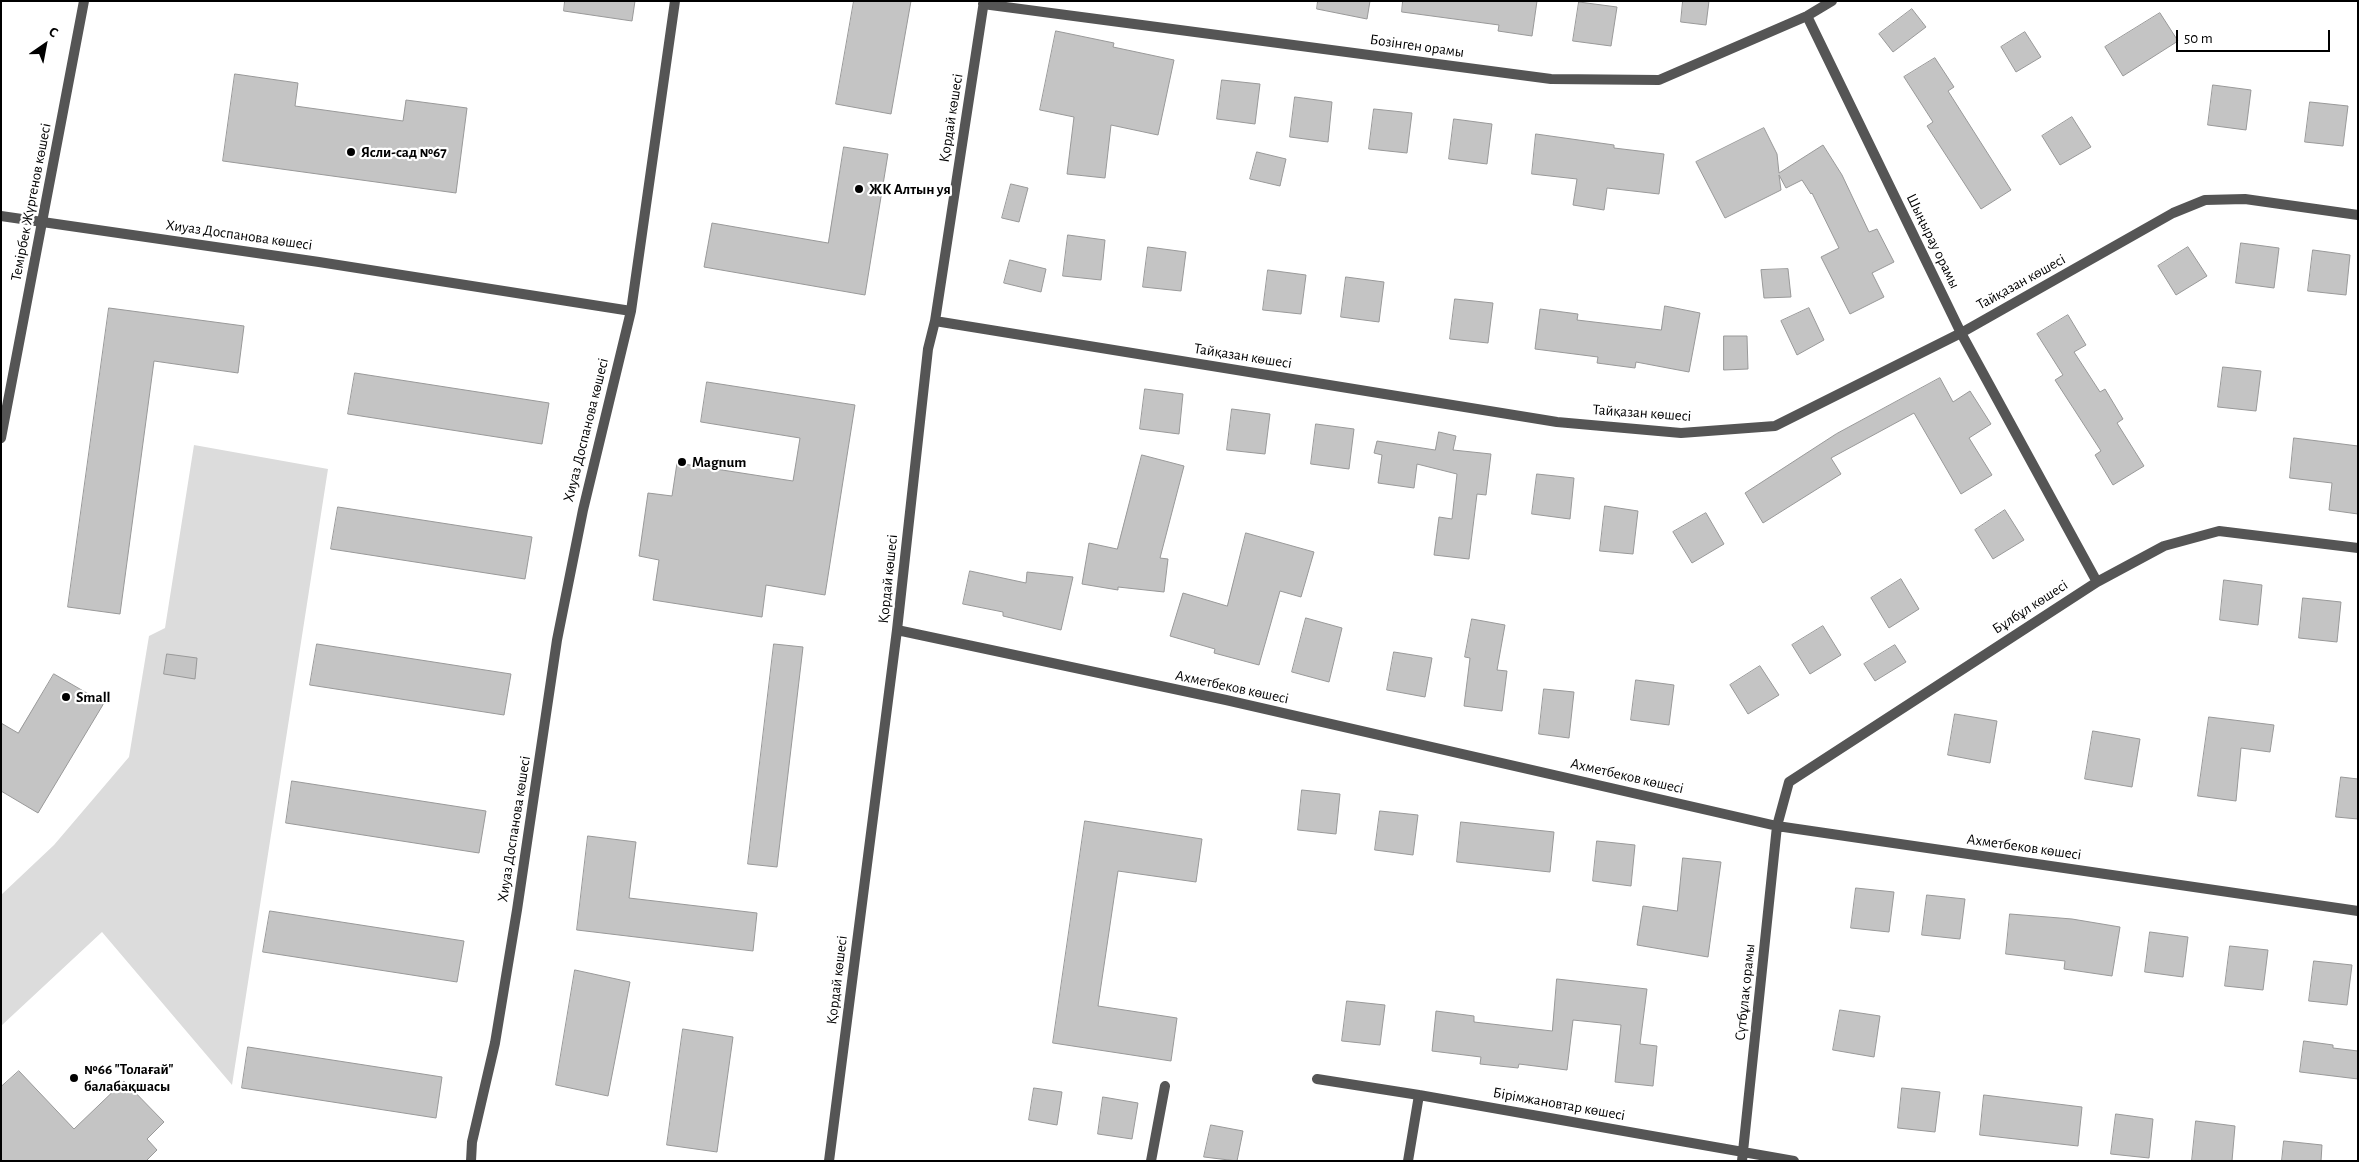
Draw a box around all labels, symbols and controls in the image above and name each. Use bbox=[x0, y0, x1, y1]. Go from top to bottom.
north arrow bbox=[20, 20, 70, 70]
scale bar bbox=[2179, 20, 2333, 52]
text: С bbox=[46, 24, 60, 40]
street label: Бозінген орамы bbox=[1369, 30, 1465, 62]
text: 50 m bbox=[2184, 31, 2213, 46]
street label: Қордай көшесі bbox=[935, 72, 967, 164]
street label: Темірбек Жүргенов көшесі bbox=[7, 122, 55, 282]
place label: Ясли-сад №67 bbox=[361, 143, 447, 161]
marker: Ясли-сад №67 bbox=[345, 146, 357, 158]
place label: ЖК Алтын уя bbox=[869, 180, 951, 198]
marker: ЖК Алтын уя bbox=[853, 183, 865, 195]
street label: Шыңырау орамы bbox=[1902, 191, 1964, 291]
street label: Хиуаз Доспанова көшесі bbox=[165, 216, 313, 254]
street label: Тайқазан көшесі bbox=[1973, 250, 2069, 314]
street label: Тайқазан көшесі bbox=[1193, 339, 1293, 373]
street label: Хиуаз Доспанова көшесі bbox=[559, 356, 613, 504]
street label: Тайқазан көшесі bbox=[1592, 401, 1692, 425]
place label: Magnum bbox=[692, 453, 746, 471]
marker: Magnum bbox=[676, 456, 688, 468]
street label: Қордай көшесі bbox=[874, 534, 902, 624]
street label: Бұлбұл көшесі bbox=[1989, 576, 2071, 638]
street label: Ахметбеков көшесі bbox=[1174, 666, 1290, 708]
place label: Small bbox=[76, 688, 111, 706]
marker: Small bbox=[60, 691, 72, 703]
street label: Ахметбеков көшесі bbox=[1569, 754, 1685, 798]
street label: Хиуаз Доспанова көшесі bbox=[494, 755, 534, 903]
street label: Ахметбеков көшесі bbox=[1966, 830, 2082, 864]
street label: Қордай көшесі bbox=[823, 934, 851, 1026]
street label: Cүтбұлақ орамы bbox=[1731, 943, 1759, 1041]
place label: №66 "Толағай" балабақшасы bbox=[84, 1060, 174, 1095]
marker: №66 "Толағай" балабақшасы bbox=[68, 1072, 80, 1084]
street label: Бірімжановтар көшесі bbox=[1492, 1084, 1626, 1124]

